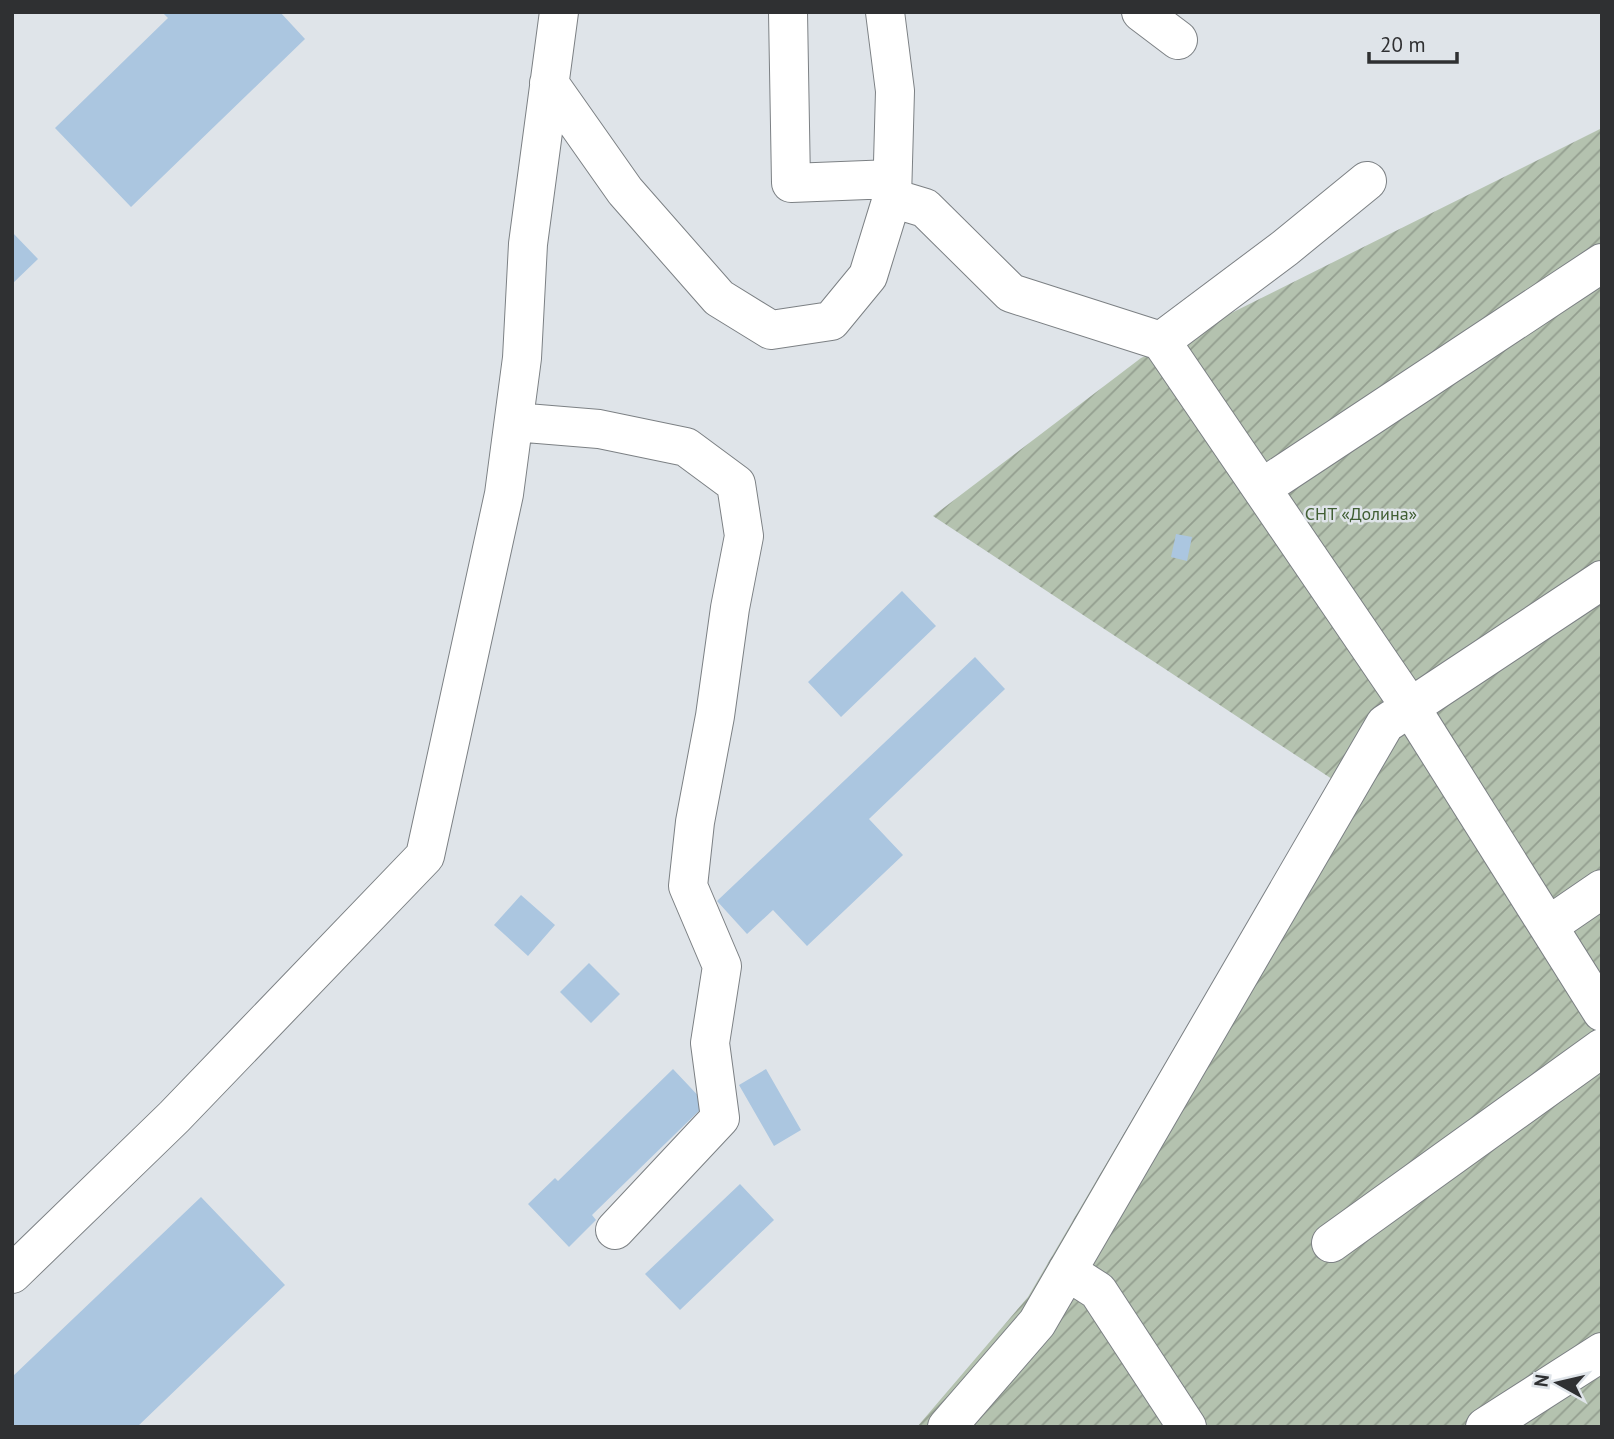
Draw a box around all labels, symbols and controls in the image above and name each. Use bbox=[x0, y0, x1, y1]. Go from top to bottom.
scale bar bbox=[1369, 21, 1456, 65]
text: 20 m bbox=[1380, 31, 1426, 58]
park label: СНТ «Долина» bbox=[1305, 502, 1417, 525]
north arrow bbox=[1523, 1348, 1593, 1418]
text: N bbox=[1528, 1373, 1554, 1388]

